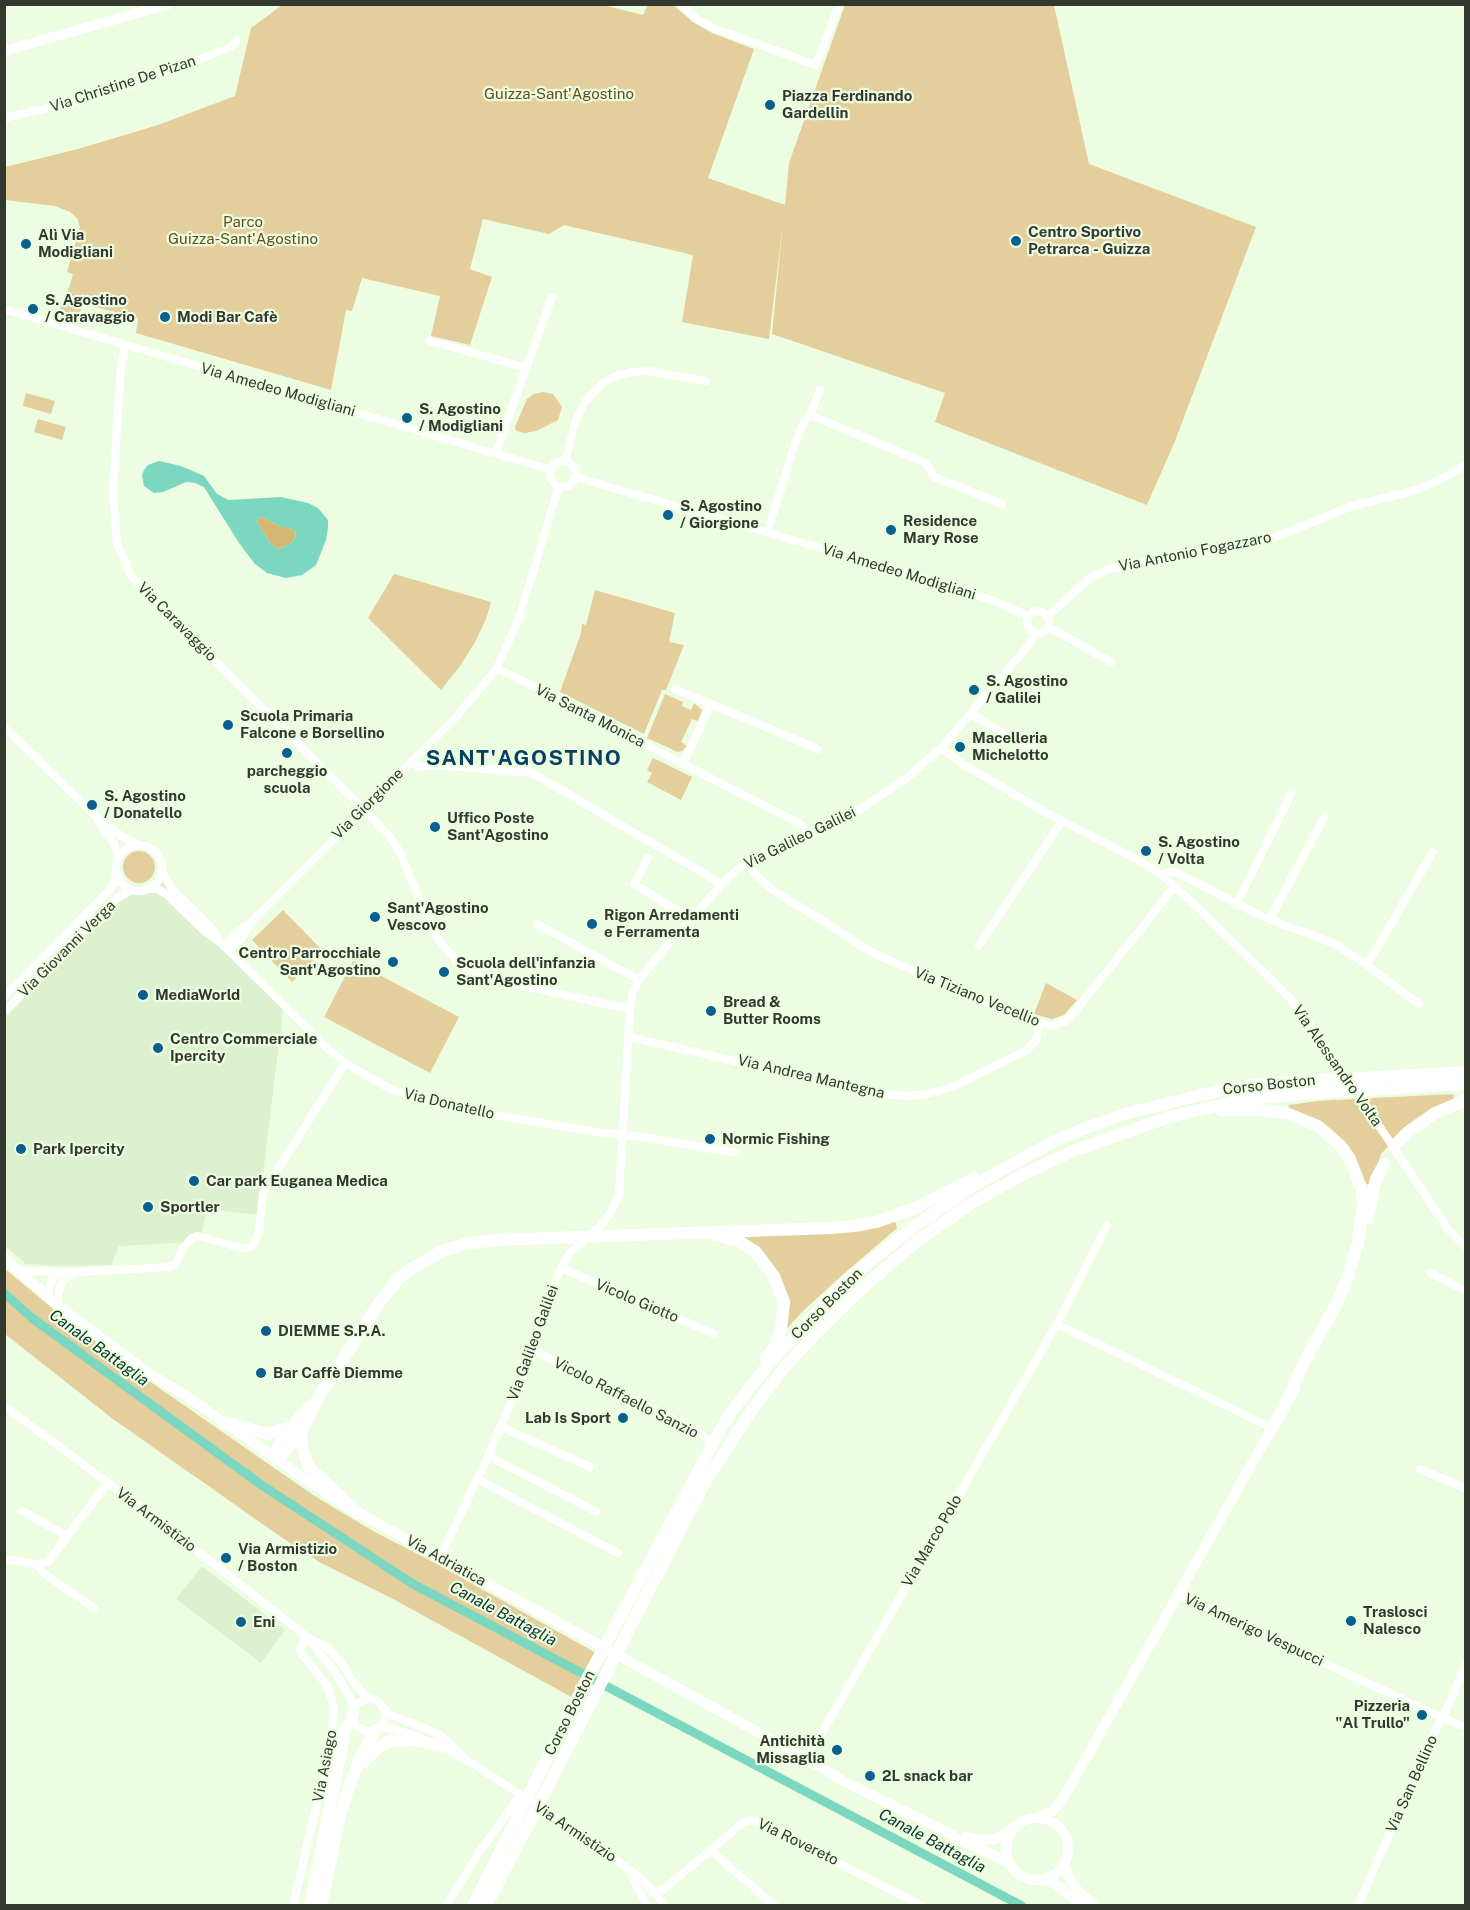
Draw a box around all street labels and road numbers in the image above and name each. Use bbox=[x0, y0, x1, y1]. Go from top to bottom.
street label: Via Christine De Pizan bbox=[48, 52, 198, 116]
street label: Via Amedeo Modigliani bbox=[199, 359, 357, 421]
street label: Via Antonio Fogazzaro bbox=[1117, 528, 1273, 576]
street label: Via Amedeo Modigliani bbox=[820, 540, 978, 604]
street label: Via Caravaggio bbox=[134, 579, 220, 665]
street label: Via Santa Monica bbox=[532, 681, 648, 751]
street label: Via Giorgione bbox=[329, 765, 407, 843]
street label: Via Galileo Galilei bbox=[741, 803, 859, 873]
street label: Via Giovanni Verga bbox=[15, 897, 119, 1001]
street label: Via Tiziano Vecellio bbox=[912, 964, 1042, 1030]
street label: Via Alessandro Volta bbox=[1288, 1002, 1386, 1130]
street label: Via Andrea Mantegna bbox=[736, 1051, 886, 1103]
street label: Corso Boston bbox=[1222, 1071, 1316, 1099]
street label: Via Donatello bbox=[402, 1085, 496, 1123]
street label: Corso Boston bbox=[788, 1265, 866, 1343]
street label: Vicolo Giotto bbox=[593, 1275, 681, 1327]
street label: Via Galileo Galilei bbox=[504, 1283, 562, 1403]
street label: Vicolo Raffaello Sanzio bbox=[551, 1354, 701, 1442]
street label: Via Armistizio bbox=[113, 1484, 199, 1556]
street label: Via Marco Polo bbox=[898, 1492, 966, 1590]
street label: Via Adriatica bbox=[403, 1532, 489, 1590]
street label: Via Amerigo Vespucci bbox=[1182, 1590, 1326, 1670]
street label: Corso Boston bbox=[541, 1667, 599, 1759]
street label: Via Asiago bbox=[309, 1728, 341, 1804]
street label: Via San Bellino bbox=[1382, 1733, 1442, 1835]
street label: Via Armistizio bbox=[530, 1798, 620, 1866]
street label: Via Rovereto bbox=[755, 1815, 841, 1869]

